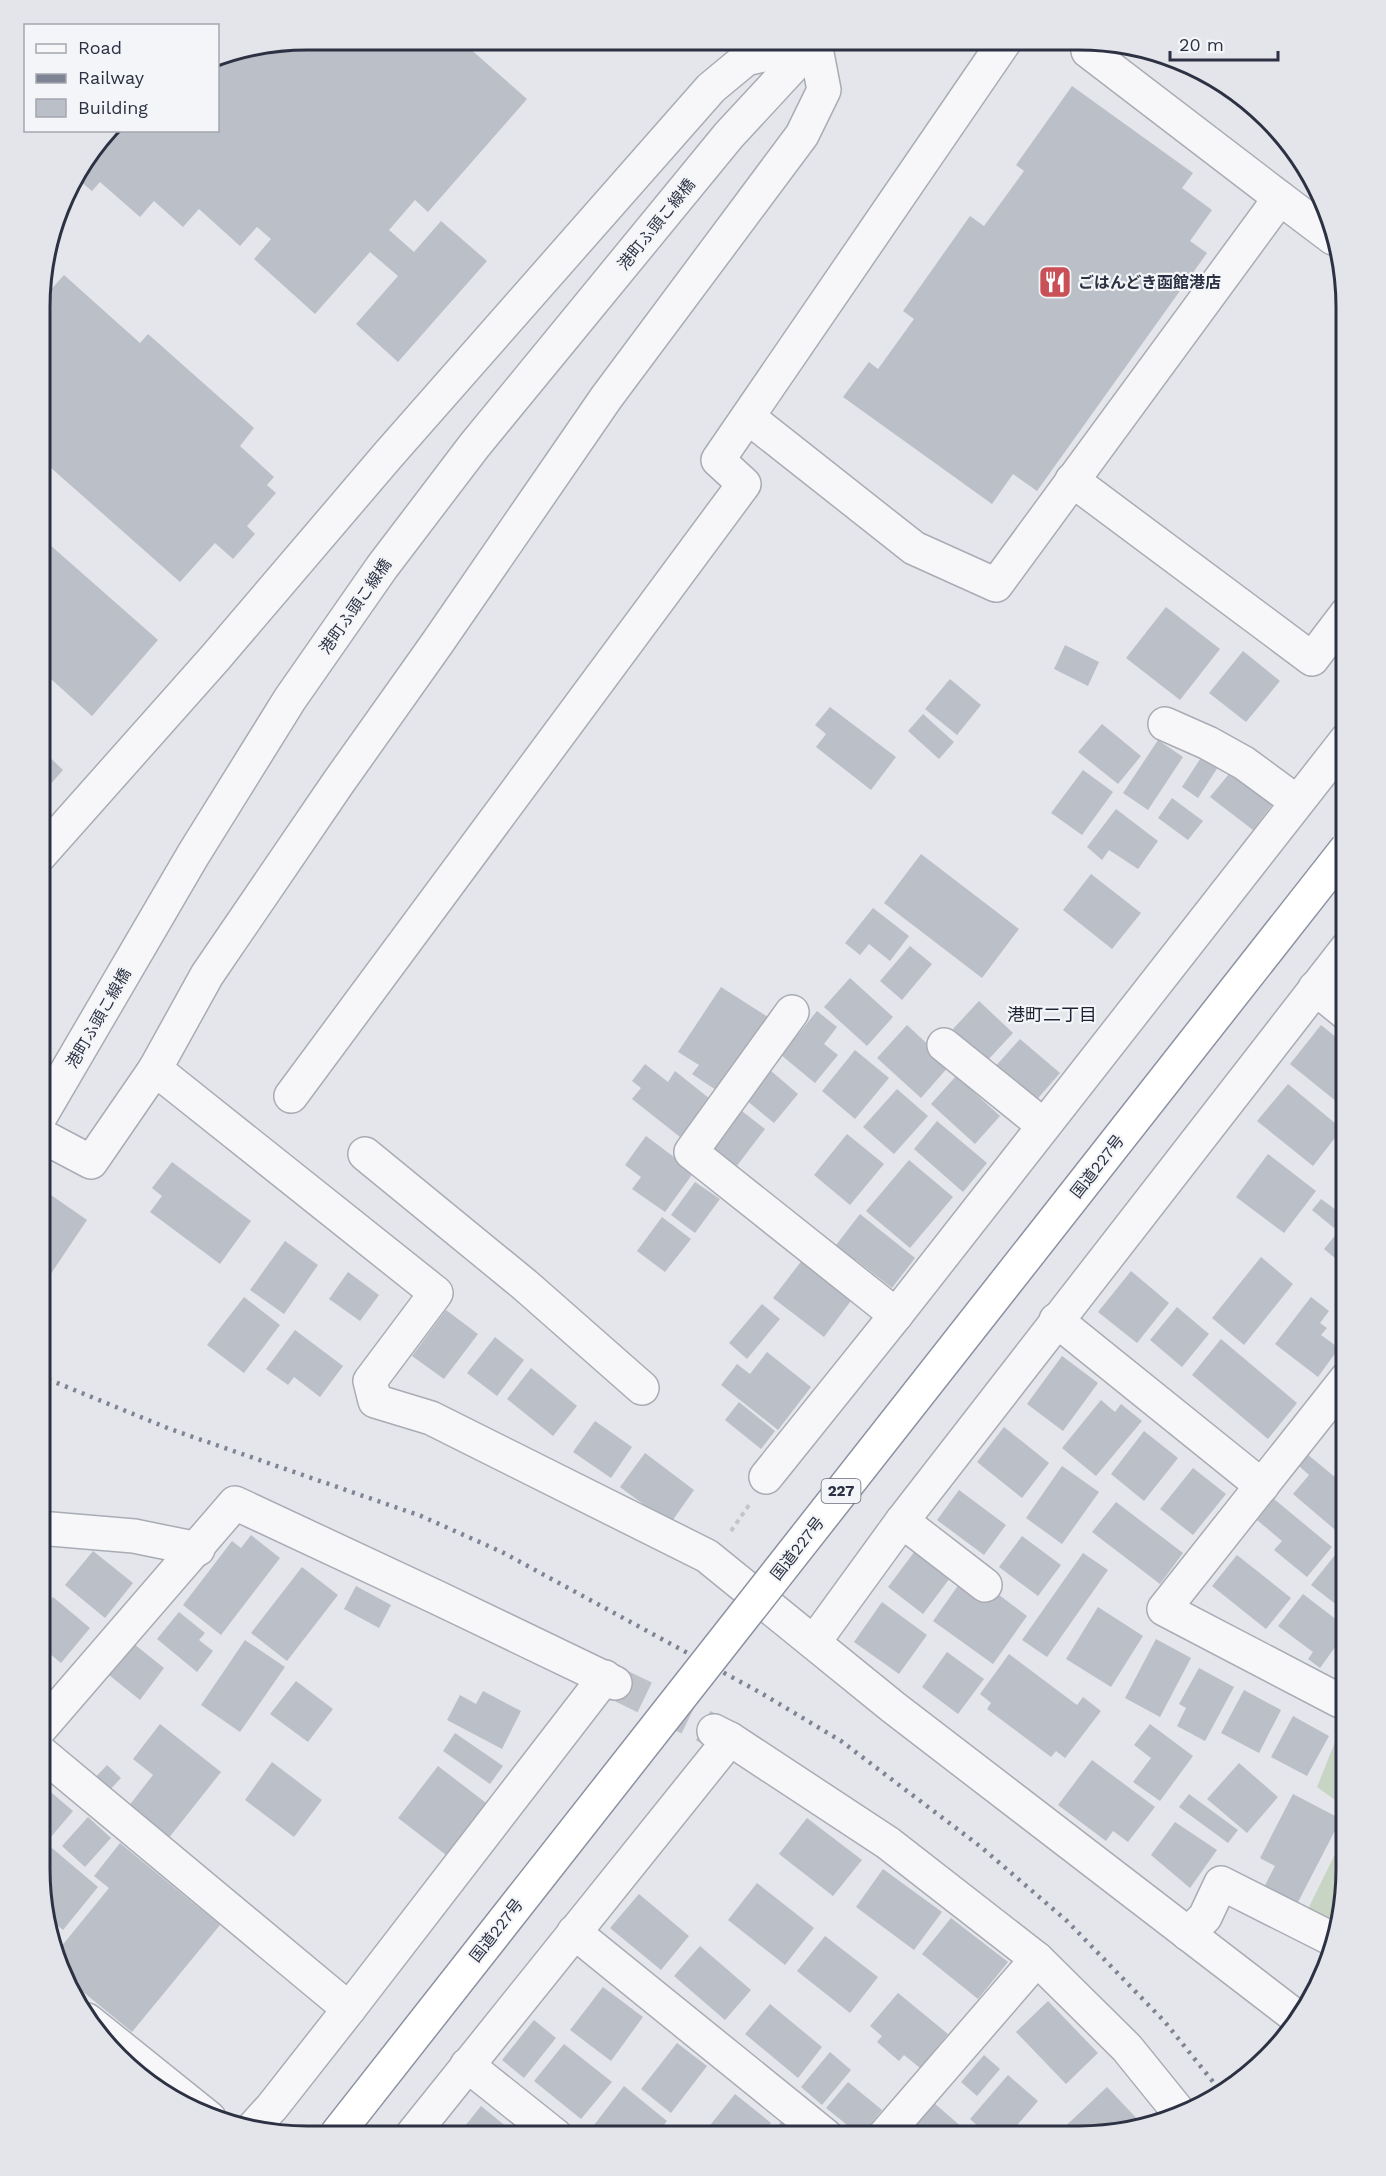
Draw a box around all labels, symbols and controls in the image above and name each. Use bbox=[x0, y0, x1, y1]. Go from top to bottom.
legend bbox=[24, 24, 219, 132]
scale bar bbox=[1170, 24, 1278, 62]
text: 20 m bbox=[1179, 34, 1224, 55]
text: Road bbox=[78, 37, 122, 58]
text: Railway bbox=[78, 67, 145, 88]
text: Building bbox=[78, 97, 148, 118]
street label: 港町ふ頭こ線橋 bbox=[614, 175, 699, 274]
restaurant icon: ごはんどき函館港店 bbox=[1037, 264, 1073, 300]
place label: ごはんどき函館港店 bbox=[1078, 273, 1221, 292]
street label: 港町ふ頭こ線橋 bbox=[316, 555, 395, 658]
street label: 港町ふ頭こ線橋 bbox=[62, 965, 135, 1072]
district label: 港町二丁目 bbox=[1007, 1004, 1097, 1025]
street label: 国道227号 bbox=[1067, 1131, 1128, 1202]
road number: 227 bbox=[822, 1479, 860, 1503]
street label: 国道227号 bbox=[767, 1513, 828, 1584]
street label: 国道227号 bbox=[466, 1895, 527, 1966]

